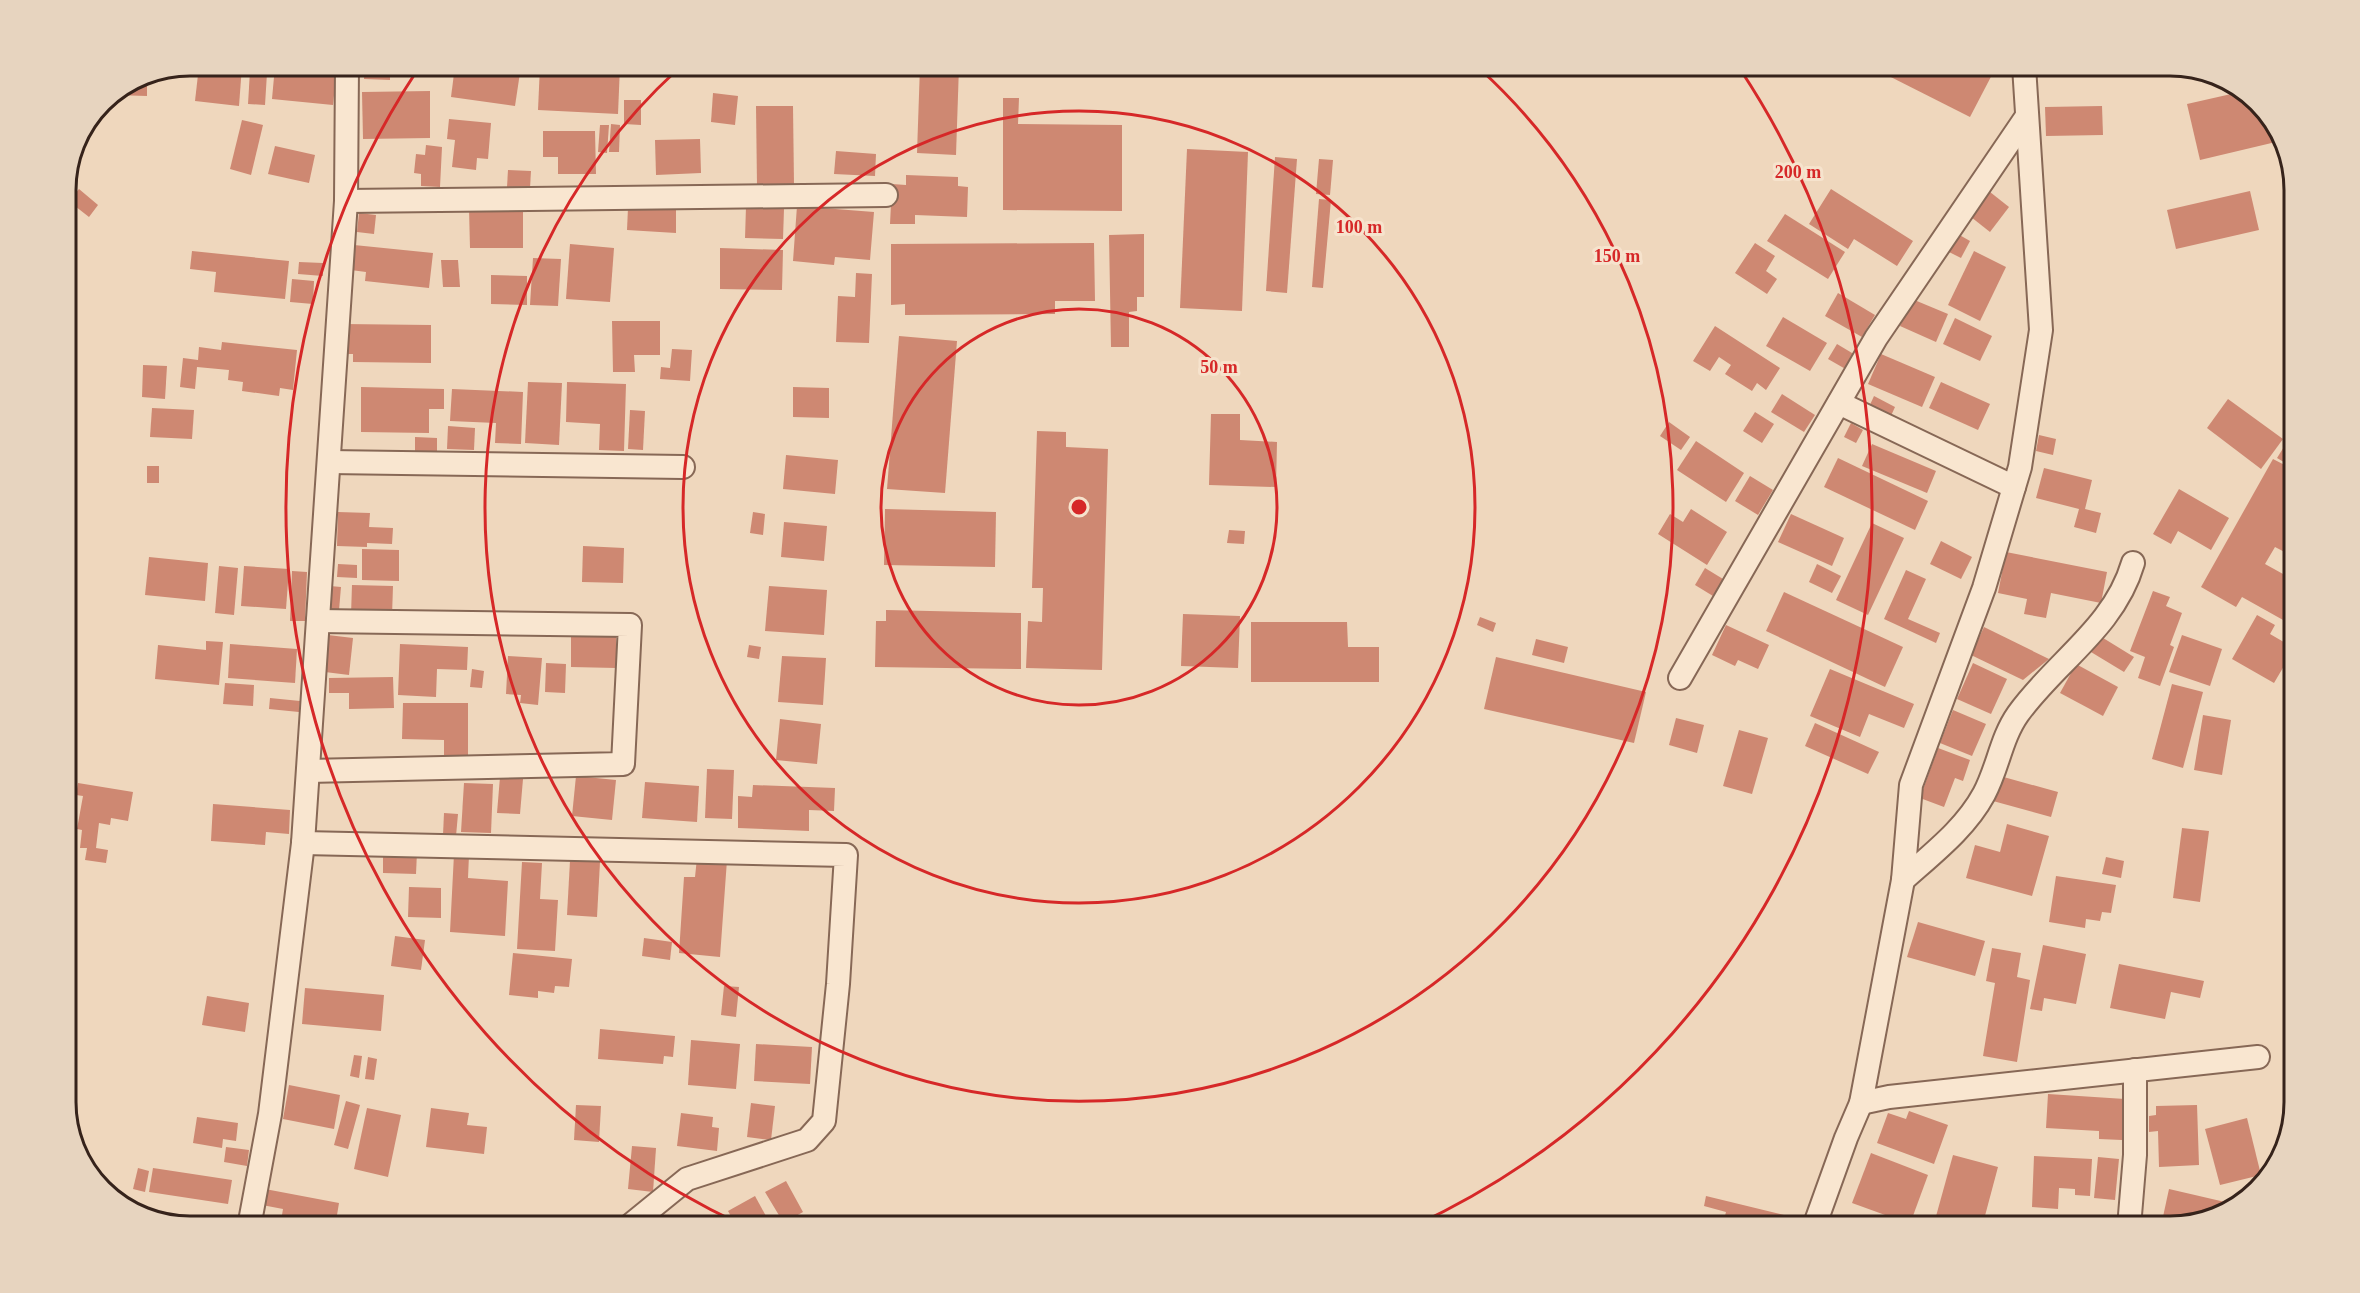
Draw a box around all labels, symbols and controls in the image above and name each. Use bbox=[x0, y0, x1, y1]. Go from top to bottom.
text: 200 m bbox=[1775, 162, 1821, 182]
text: 100 m bbox=[1336, 217, 1382, 237]
text: 150 m bbox=[1594, 246, 1640, 266]
text: 50 m bbox=[1200, 357, 1238, 377]
centre of rings bbox=[1069, 497, 1089, 517]

